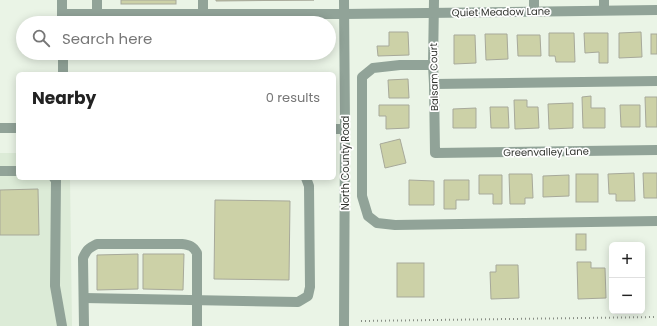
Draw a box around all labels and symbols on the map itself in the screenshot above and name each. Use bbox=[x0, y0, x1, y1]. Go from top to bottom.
street label: Quiet Meadow Lane bbox=[452, 4, 550, 20]
street label: Balsam Court bbox=[426, 42, 442, 111]
street label: North County Road bbox=[338, 116, 353, 210]
street label: Greenvalley Lane bbox=[503, 144, 589, 160]

